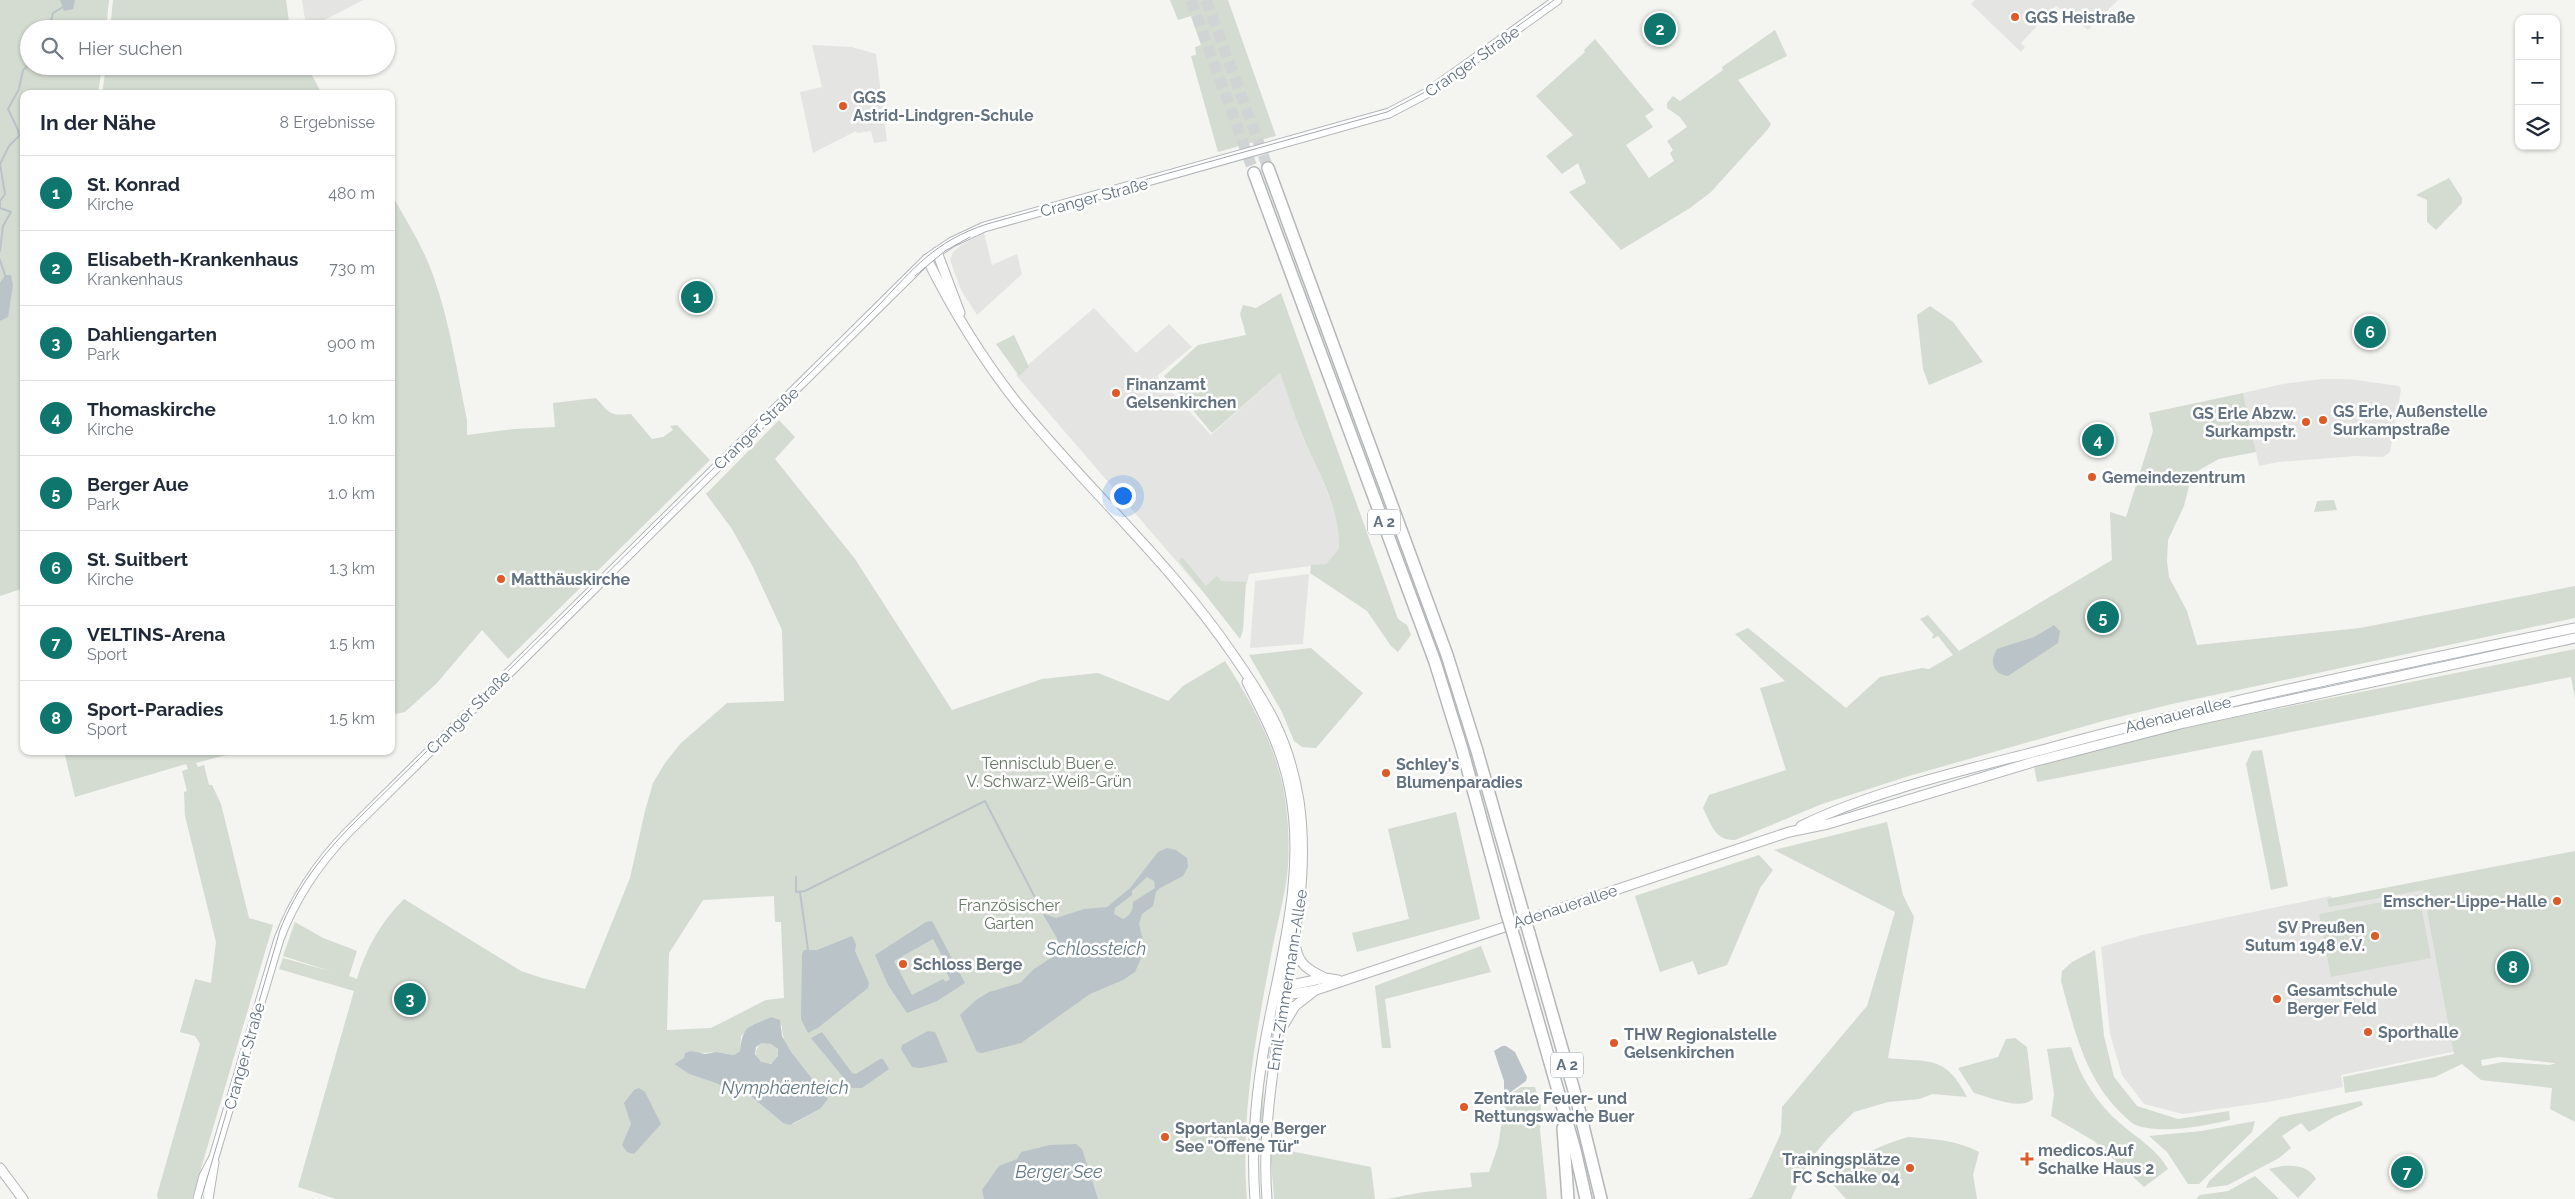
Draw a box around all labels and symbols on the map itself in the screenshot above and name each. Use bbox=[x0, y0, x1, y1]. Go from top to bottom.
place label: GGS Heistraße bbox=[2025, 8, 2136, 27]
pin: 2 bbox=[1644, 10, 1676, 48]
marker: GGS Heistraße bbox=[2009, 11, 2021, 23]
street label: Cranger Straße bbox=[1422, 22, 1523, 101]
place label: GGS Astrid-Lindgren-Schule bbox=[853, 88, 1034, 125]
marker: GGS Astrid-Lindgren-Schule bbox=[837, 100, 849, 112]
street label: Cranger Straße bbox=[1038, 174, 1150, 221]
pin: 1 bbox=[681, 278, 713, 316]
pin: 6 bbox=[2354, 313, 2386, 351]
place label: Finanzamt Gelsenkirchen bbox=[1126, 375, 1236, 412]
street label: Cranger Straße bbox=[710, 383, 803, 474]
marker: Finanzamt Gelsenkirchen bbox=[1110, 387, 1122, 399]
place label: GS Erle, Außenstelle Surkampstraße bbox=[2333, 402, 2488, 439]
place label: GS Erle Abzw. Surkampstr. bbox=[2192, 404, 2296, 441]
marker: GS Erle, Außenstelle Surkampstraße bbox=[2317, 414, 2329, 426]
marker: GS Erle Abzw. Surkampstr. bbox=[2300, 416, 2312, 428]
pin: 4 bbox=[2082, 421, 2114, 459]
place label: Gemeindezentrum bbox=[2102, 468, 2245, 487]
marker: Gemeindezentrum bbox=[2086, 471, 2098, 483]
your location bbox=[1110, 483, 1136, 509]
road number: A 2 bbox=[1368, 510, 1400, 534]
place label: Matthäuskirche bbox=[511, 570, 631, 589]
marker: Matthäuskirche bbox=[495, 573, 507, 585]
pin: 5 bbox=[2087, 598, 2119, 636]
street label: Cranger Straße bbox=[423, 667, 514, 758]
street label: Adenauerallee bbox=[2123, 692, 2233, 737]
park label: Tennisclub Buer e. V. Schwarz-Weiß-Grün bbox=[966, 754, 1132, 791]
place label: Schley's Blumenparadies bbox=[1396, 755, 1523, 792]
marker: Schley's Blumenparadies bbox=[1380, 767, 1392, 779]
street label: Adenauerallee bbox=[1511, 881, 1620, 932]
street label: Emil-Zimmermann-Allee bbox=[1264, 888, 1311, 1072]
place label: Emscher-Lippe-Halle bbox=[2383, 892, 2547, 911]
marker: Emscher-Lippe-Halle bbox=[2551, 895, 2563, 907]
park label: Französischer Garten bbox=[958, 896, 1060, 933]
place label: SV Preußen Sutum 1948 e.V. bbox=[2245, 918, 2365, 955]
marker: SV Preußen Sutum 1948 e.V. bbox=[2369, 930, 2381, 942]
water label: Schlossteich bbox=[1045, 938, 1146, 959]
pin: 8 bbox=[2497, 948, 2529, 986]
place label: Schloss Berge bbox=[913, 955, 1023, 974]
marker: Schloss Berge bbox=[897, 958, 909, 970]
pin: 3 bbox=[394, 980, 426, 1018]
place label: Gesamtschule Berger Feld bbox=[2287, 981, 2398, 1018]
marker: Gesamtschule Berger Feld bbox=[2271, 993, 2283, 1005]
street label: Cranger Straße bbox=[220, 1000, 269, 1112]
place label: Sporthalle bbox=[2378, 1023, 2459, 1042]
place label: THW Regionalstelle Gelsenkirchen bbox=[1624, 1025, 1777, 1062]
marker: Sporthalle bbox=[2362, 1026, 2374, 1038]
marker: THW Regionalstelle Gelsenkirchen bbox=[1608, 1037, 1620, 1049]
road number: A 2 bbox=[1551, 1052, 1583, 1078]
water label: Nymphäenteich bbox=[721, 1077, 849, 1098]
place label: Zentrale Feuer- und Rettungswache Buer bbox=[1474, 1089, 1635, 1126]
marker: Zentrale Feuer- und Rettungswache Buer bbox=[1458, 1101, 1470, 1113]
place label: Sportanlage Berger See "Offene Tür" bbox=[1175, 1119, 1326, 1156]
marker: Sportanlage Berger See "Offene Tür" bbox=[1159, 1131, 1171, 1143]
place label: medicos.Auf Schalke Haus 2 bbox=[2038, 1141, 2154, 1178]
place label: Trainingsplätze FC Schalke 04 bbox=[1782, 1150, 1900, 1187]
marker: medicos.Auf Schalke Haus 2 bbox=[2020, 1152, 2034, 1166]
pin: 7 bbox=[2391, 1153, 2423, 1191]
water label: Berger See bbox=[1015, 1161, 1103, 1182]
marker: Trainingsplätze FC Schalke 04 bbox=[1904, 1162, 1916, 1174]

